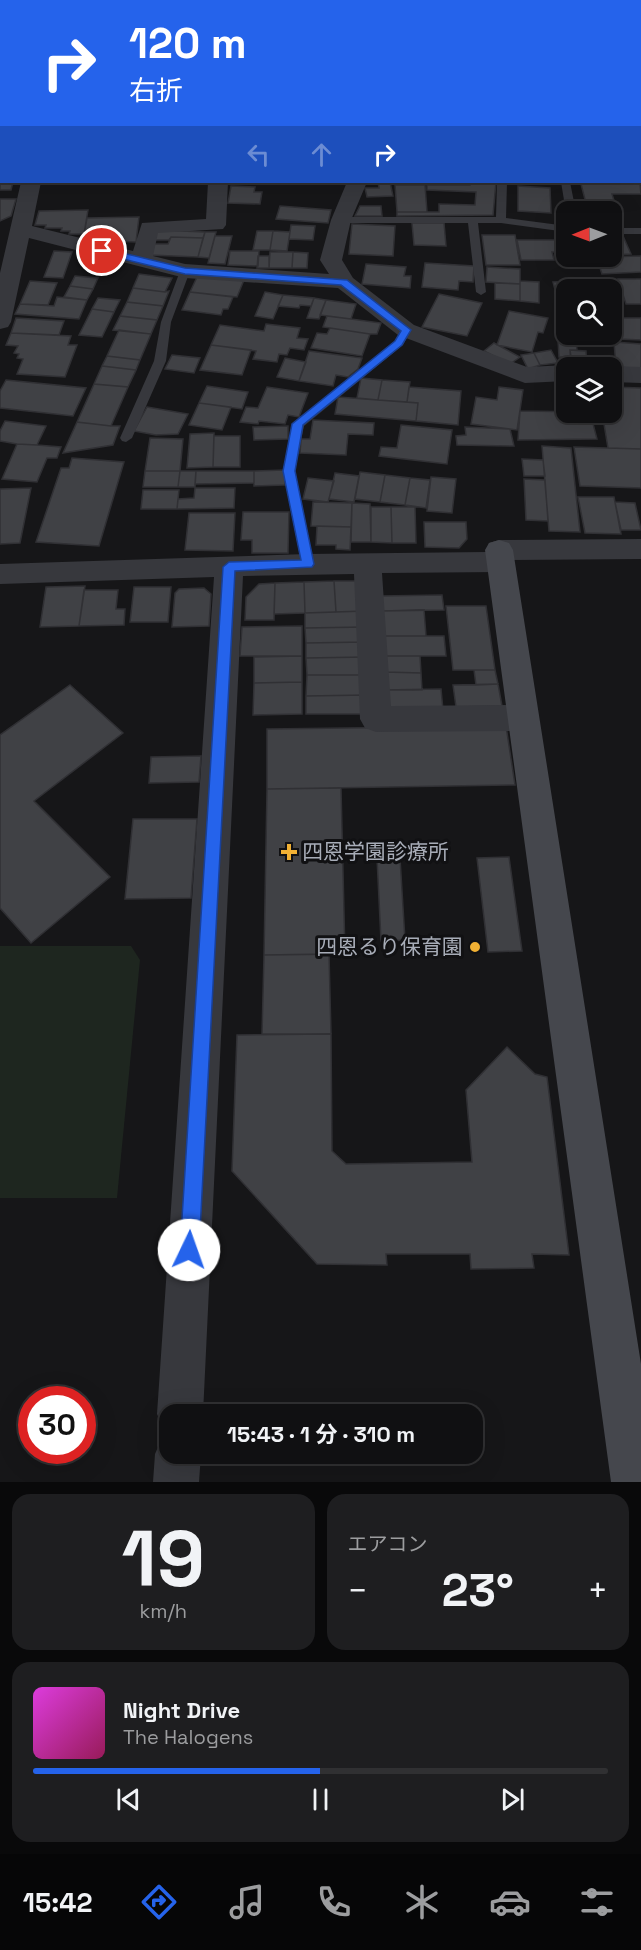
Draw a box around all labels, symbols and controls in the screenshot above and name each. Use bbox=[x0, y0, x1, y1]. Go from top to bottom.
text: 120 m bbox=[129, 17, 247, 70]
icon: right bbox=[30, 24, 108, 102]
text: 右折 bbox=[129, 73, 183, 108]
icon: left bbox=[242, 138, 275, 171]
icon: ahead bbox=[305, 138, 338, 171]
icon: right bbox=[368, 138, 401, 171]
north arrow bbox=[556, 201, 622, 267]
map controls bbox=[556, 201, 622, 423]
pin bbox=[76, 225, 127, 276]
icon: arrive bbox=[85, 234, 118, 267]
button: search bbox=[556, 279, 622, 345]
button: layers bbox=[556, 357, 622, 423]
place label: 四恩学園診療所 bbox=[302, 838, 449, 865]
marker: 四恩学園診療所 bbox=[280, 843, 298, 861]
place label: 四恩るり保育園 bbox=[316, 933, 463, 960]
marker: 四恩るり保育園 bbox=[468, 940, 482, 954]
position arrow bbox=[157, 1218, 221, 1282]
speed limit sign: 30 bbox=[18, 1386, 96, 1464]
text: 15:43 · 1 分 · 310 m bbox=[227, 1420, 415, 1448]
text: 19 bbox=[122, 1509, 205, 1609]
text: エアコン bbox=[348, 1531, 428, 1557]
text: 23° bbox=[442, 1562, 514, 1619]
text: − bbox=[348, 1570, 368, 1612]
text: + bbox=[588, 1570, 608, 1612]
text: km/h bbox=[139, 1598, 187, 1624]
text: Night Drive bbox=[123, 1696, 240, 1724]
text: The Halogens bbox=[123, 1724, 253, 1750]
icon: previous bbox=[112, 1783, 145, 1816]
icon: pause bbox=[304, 1783, 337, 1816]
icon: next bbox=[496, 1783, 529, 1816]
icon: directions bbox=[138, 1881, 180, 1923]
icon: music bbox=[226, 1881, 268, 1923]
icon: phone bbox=[313, 1881, 355, 1923]
icon: climate bbox=[401, 1881, 443, 1923]
icon: car bbox=[489, 1881, 531, 1923]
icon: filters bbox=[576, 1881, 618, 1923]
text: 15:42 bbox=[23, 1885, 92, 1920]

